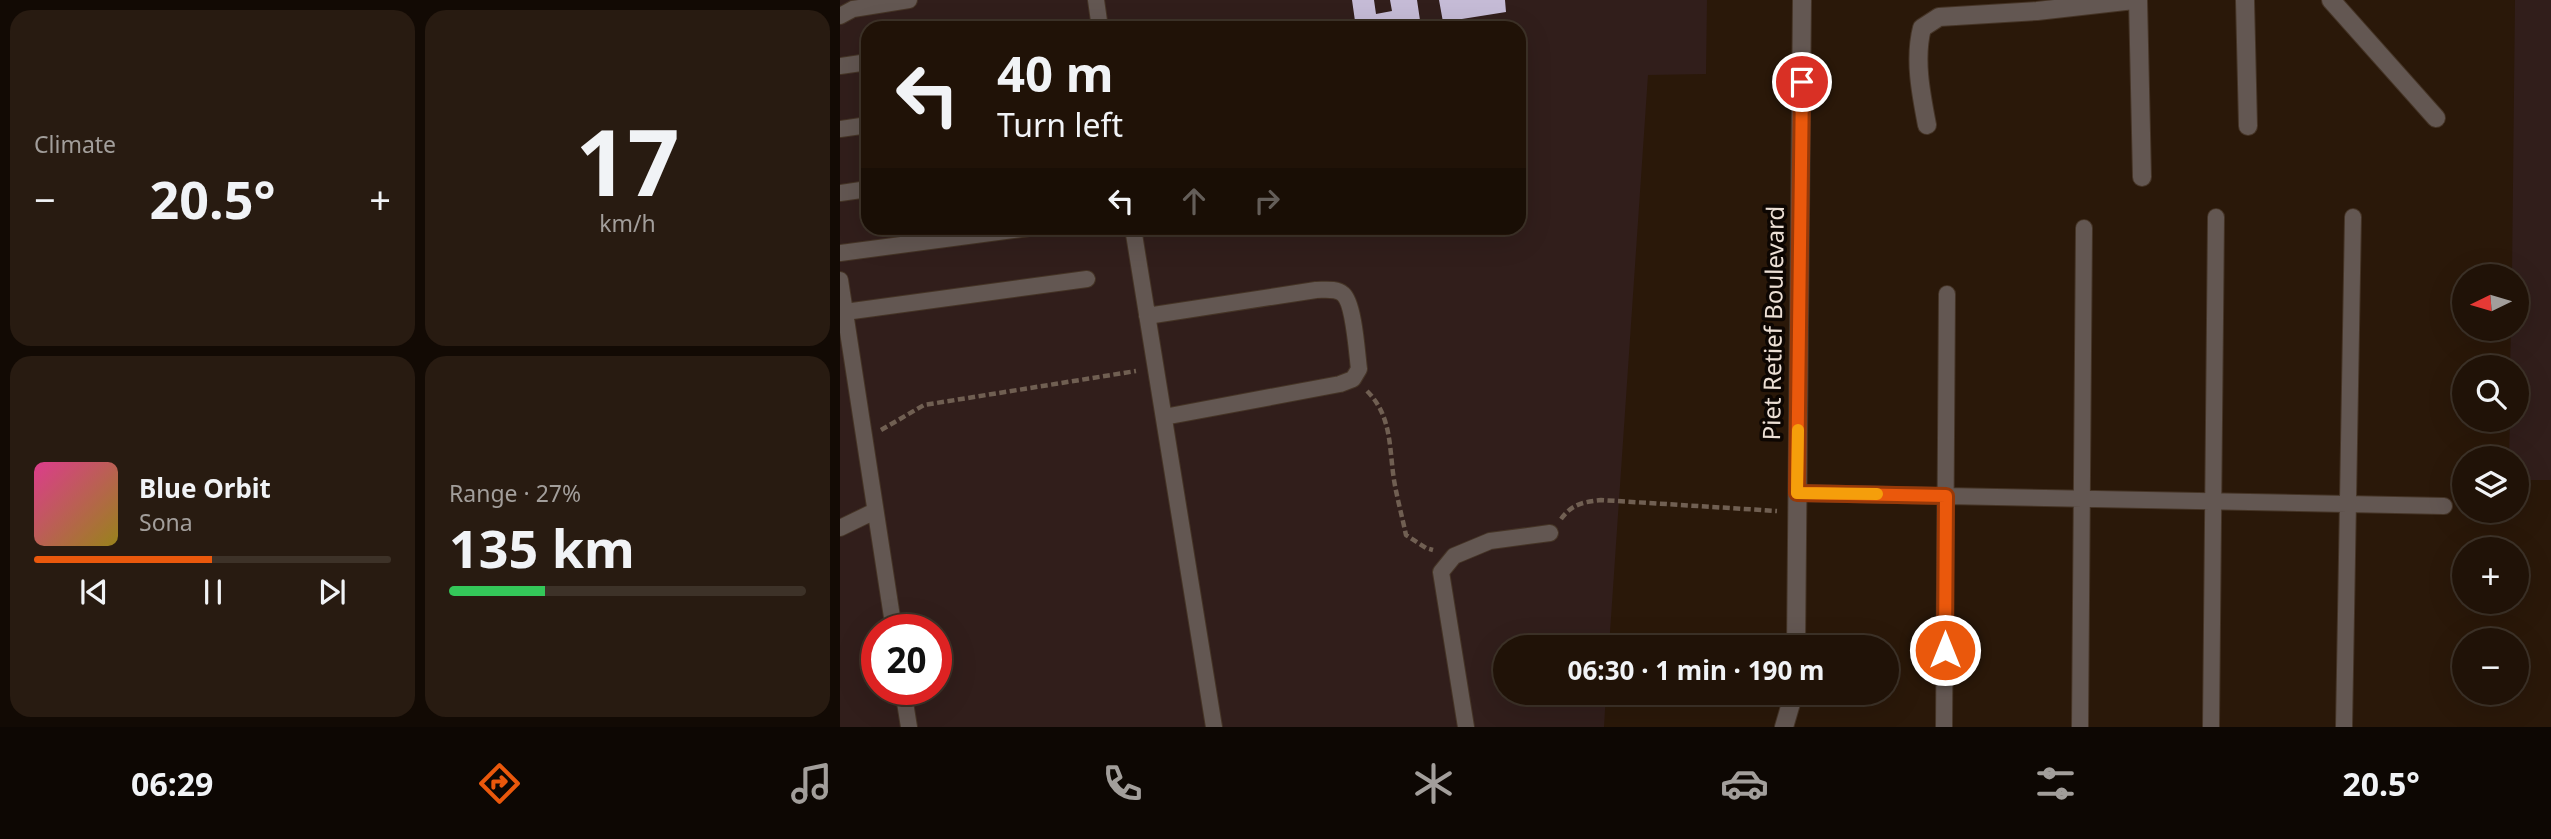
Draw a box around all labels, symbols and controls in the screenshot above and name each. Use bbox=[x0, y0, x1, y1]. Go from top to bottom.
text: 40 m bbox=[997, 40, 1114, 106]
icon: left bbox=[882, 49, 973, 140]
pin bbox=[1772, 52, 1832, 112]
icon: arrive bbox=[1783, 63, 1821, 101]
text: 17 bbox=[575, 99, 680, 223]
text: Turn left bbox=[997, 103, 1123, 146]
text: Climate bbox=[34, 128, 116, 160]
text: 20.5° bbox=[150, 163, 275, 234]
text: − bbox=[34, 173, 56, 225]
text: + bbox=[369, 173, 391, 225]
icon: left bbox=[1102, 182, 1140, 220]
icon: ahead bbox=[1175, 182, 1213, 220]
icon: right bbox=[1248, 182, 1286, 220]
street label: Piet Retief Boulevard bbox=[1754, 205, 1791, 441]
text: km/h bbox=[599, 207, 656, 239]
north arrow bbox=[2452, 264, 2529, 341]
map controls bbox=[2452, 264, 2529, 705]
button: search bbox=[2452, 355, 2529, 432]
button: layers bbox=[2452, 446, 2529, 523]
text: Blue Orbit bbox=[139, 470, 271, 506]
text: Range · 27% bbox=[449, 477, 581, 509]
text: Sona bbox=[139, 506, 193, 538]
text: 135 km bbox=[449, 512, 635, 583]
button: + bbox=[2452, 537, 2529, 614]
icon: previous bbox=[75, 573, 113, 611]
icon: pause bbox=[194, 573, 232, 611]
icon: next bbox=[313, 573, 351, 611]
position arrow bbox=[1908, 613, 1982, 687]
speed limit sign: 20 bbox=[861, 614, 952, 705]
button: − bbox=[2452, 628, 2529, 705]
text: 06:30 · 1 min · 190 m bbox=[1568, 652, 1824, 688]
icon: directions bbox=[475, 759, 524, 808]
icon: music bbox=[787, 759, 836, 808]
icon: phone bbox=[1098, 759, 1147, 808]
icon: climate bbox=[1409, 759, 1458, 808]
icon: car bbox=[1720, 759, 1769, 808]
icon: filters bbox=[2031, 759, 2080, 808]
text: 06:29 bbox=[131, 762, 213, 805]
text: 20.5° bbox=[2342, 762, 2420, 805]

